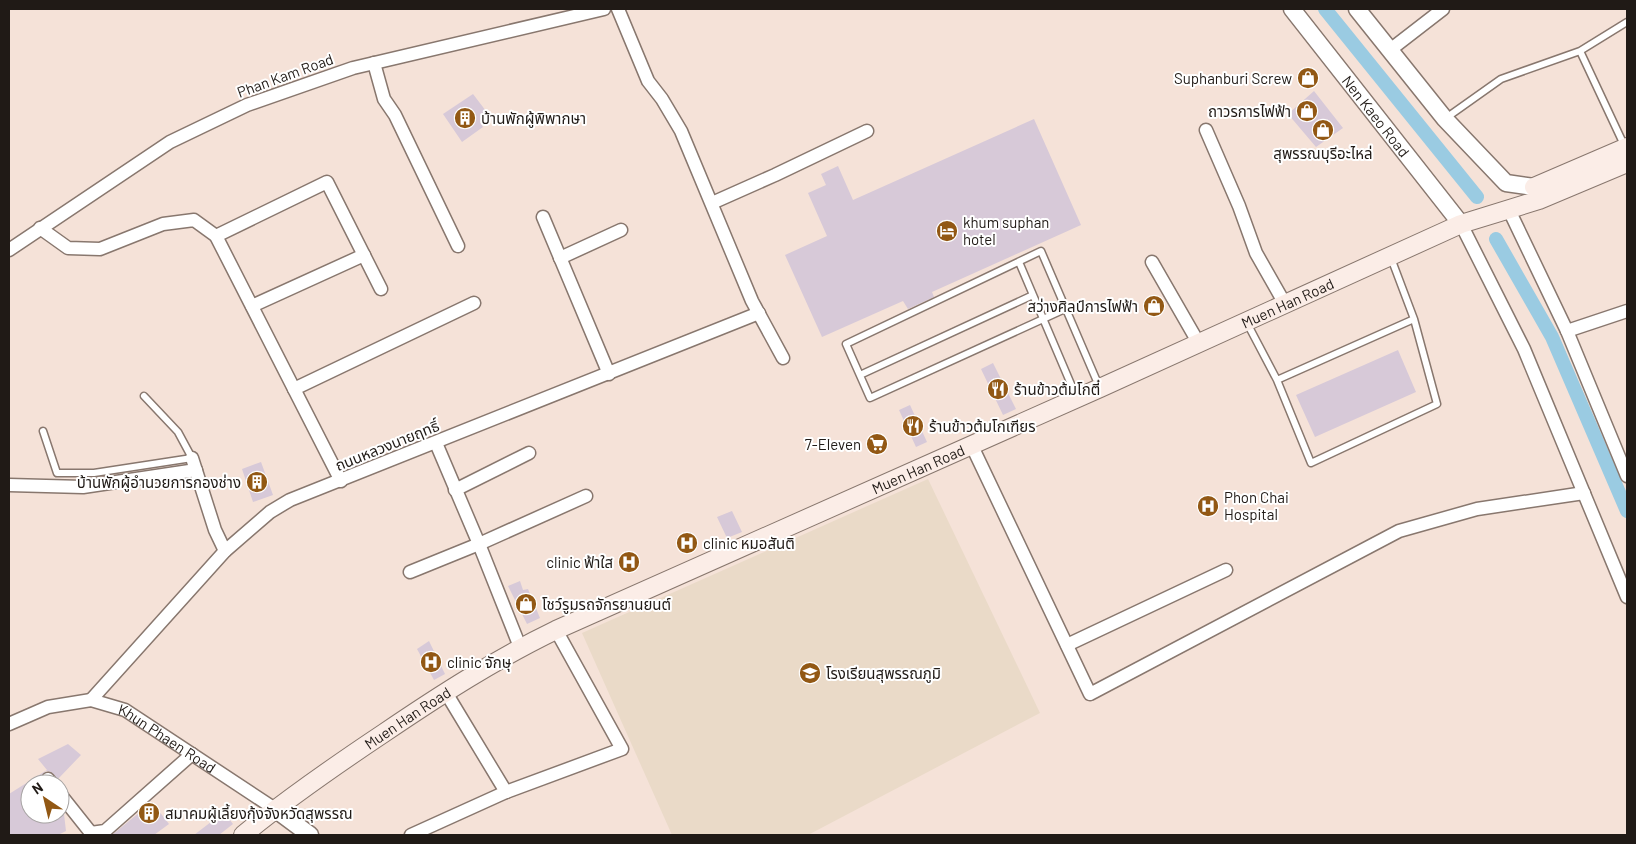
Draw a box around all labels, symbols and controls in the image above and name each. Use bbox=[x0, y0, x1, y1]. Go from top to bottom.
street label: Phan Kam Road bbox=[234, 49, 336, 101]
shop icon: Suphanburi Screw bbox=[1296, 66, 1320, 90]
place label: Suphanburi Screw bbox=[1174, 69, 1292, 87]
street label: Nen Kaeo Road bbox=[1339, 72, 1414, 160]
shop icon: ถาวรการไฟฟ้า bbox=[1295, 99, 1319, 123]
place label: ถาวรการไฟฟ้า bbox=[1208, 102, 1291, 120]
building icon: บ้านพักผู้พิพากษา bbox=[453, 106, 477, 130]
place label: บ้านพักผู้พิพากษา bbox=[481, 109, 586, 128]
shop icon: สุพรรณบุรีอะไหล่ bbox=[1311, 118, 1335, 142]
place label: สุพรรณบุรีอะไหล่ bbox=[1273, 144, 1373, 163]
place label: khum suphan hotel bbox=[963, 213, 1049, 248]
hotel icon: khum suphan hotel bbox=[935, 219, 959, 243]
street label: Muen Han Road bbox=[1238, 274, 1337, 332]
shop icon: สว่างศิลป์การไฟฟ้า bbox=[1142, 294, 1166, 318]
place label: สว่างศิลป์การไฟฟ้า bbox=[1028, 297, 1138, 315]
restaurant icon: ร้านข้าวต้มโกตี๋ bbox=[986, 377, 1010, 401]
place label: ร้านข้าวต้มโกตี๋ bbox=[1014, 379, 1100, 398]
restaurant icon: ร้านข้าวต้มโกเฑียร bbox=[901, 414, 925, 438]
street label: ถนนหลวงนายฤทธิ์ bbox=[332, 416, 442, 474]
place label: ร้านข้าวต้มโกเฑียร bbox=[929, 417, 1036, 435]
supermarket icon: 7-Eleven bbox=[865, 432, 889, 456]
place label: 7-Eleven bbox=[805, 435, 861, 453]
street label: Muen Han Road bbox=[869, 440, 967, 497]
building icon: บ้านพักผู้อำนวยการกองช่าง bbox=[245, 470, 269, 494]
place label: บ้านพักผู้อำนวยการกองช่าง bbox=[77, 473, 241, 492]
place label: Phon Chai Hospital bbox=[1224, 488, 1289, 523]
hospital icon: Phon Chai Hospital bbox=[1196, 494, 1220, 518]
hospital icon: clinic หมอสันติ bbox=[675, 531, 699, 555]
place label: clinic หมอสันติ bbox=[703, 534, 795, 552]
hospital icon: clinic ฟ้าใส bbox=[617, 550, 641, 574]
place label: clinic ฟ้าใส bbox=[546, 553, 613, 571]
shop icon: โชว์รูมรถจักรยานยนต์ bbox=[514, 592, 538, 616]
place label: โชว์รูมรถจักรยานยนต์ bbox=[542, 595, 671, 614]
hospital icon: clinic จักษุ bbox=[419, 650, 443, 674]
place label: clinic จักษุ bbox=[447, 653, 512, 672]
school or university icon: โรงเรียนสุพรรณภูมิ bbox=[798, 661, 822, 685]
place label: โรงเรียนสุพรรณภูมิ bbox=[826, 664, 941, 683]
street label: Muen Han Road bbox=[361, 683, 454, 753]
street label: Khun Phaen Road bbox=[116, 700, 219, 777]
north arrow bbox=[20, 774, 70, 824]
text: N bbox=[29, 778, 46, 798]
building icon: สมาคมผู้เลี้ยงกุ้งจังหวัดสุพรรณ bbox=[137, 801, 161, 825]
place label: สมาคมผู้เลี้ยงกุ้งจังหวัดสุพรรณ bbox=[165, 803, 353, 823]

